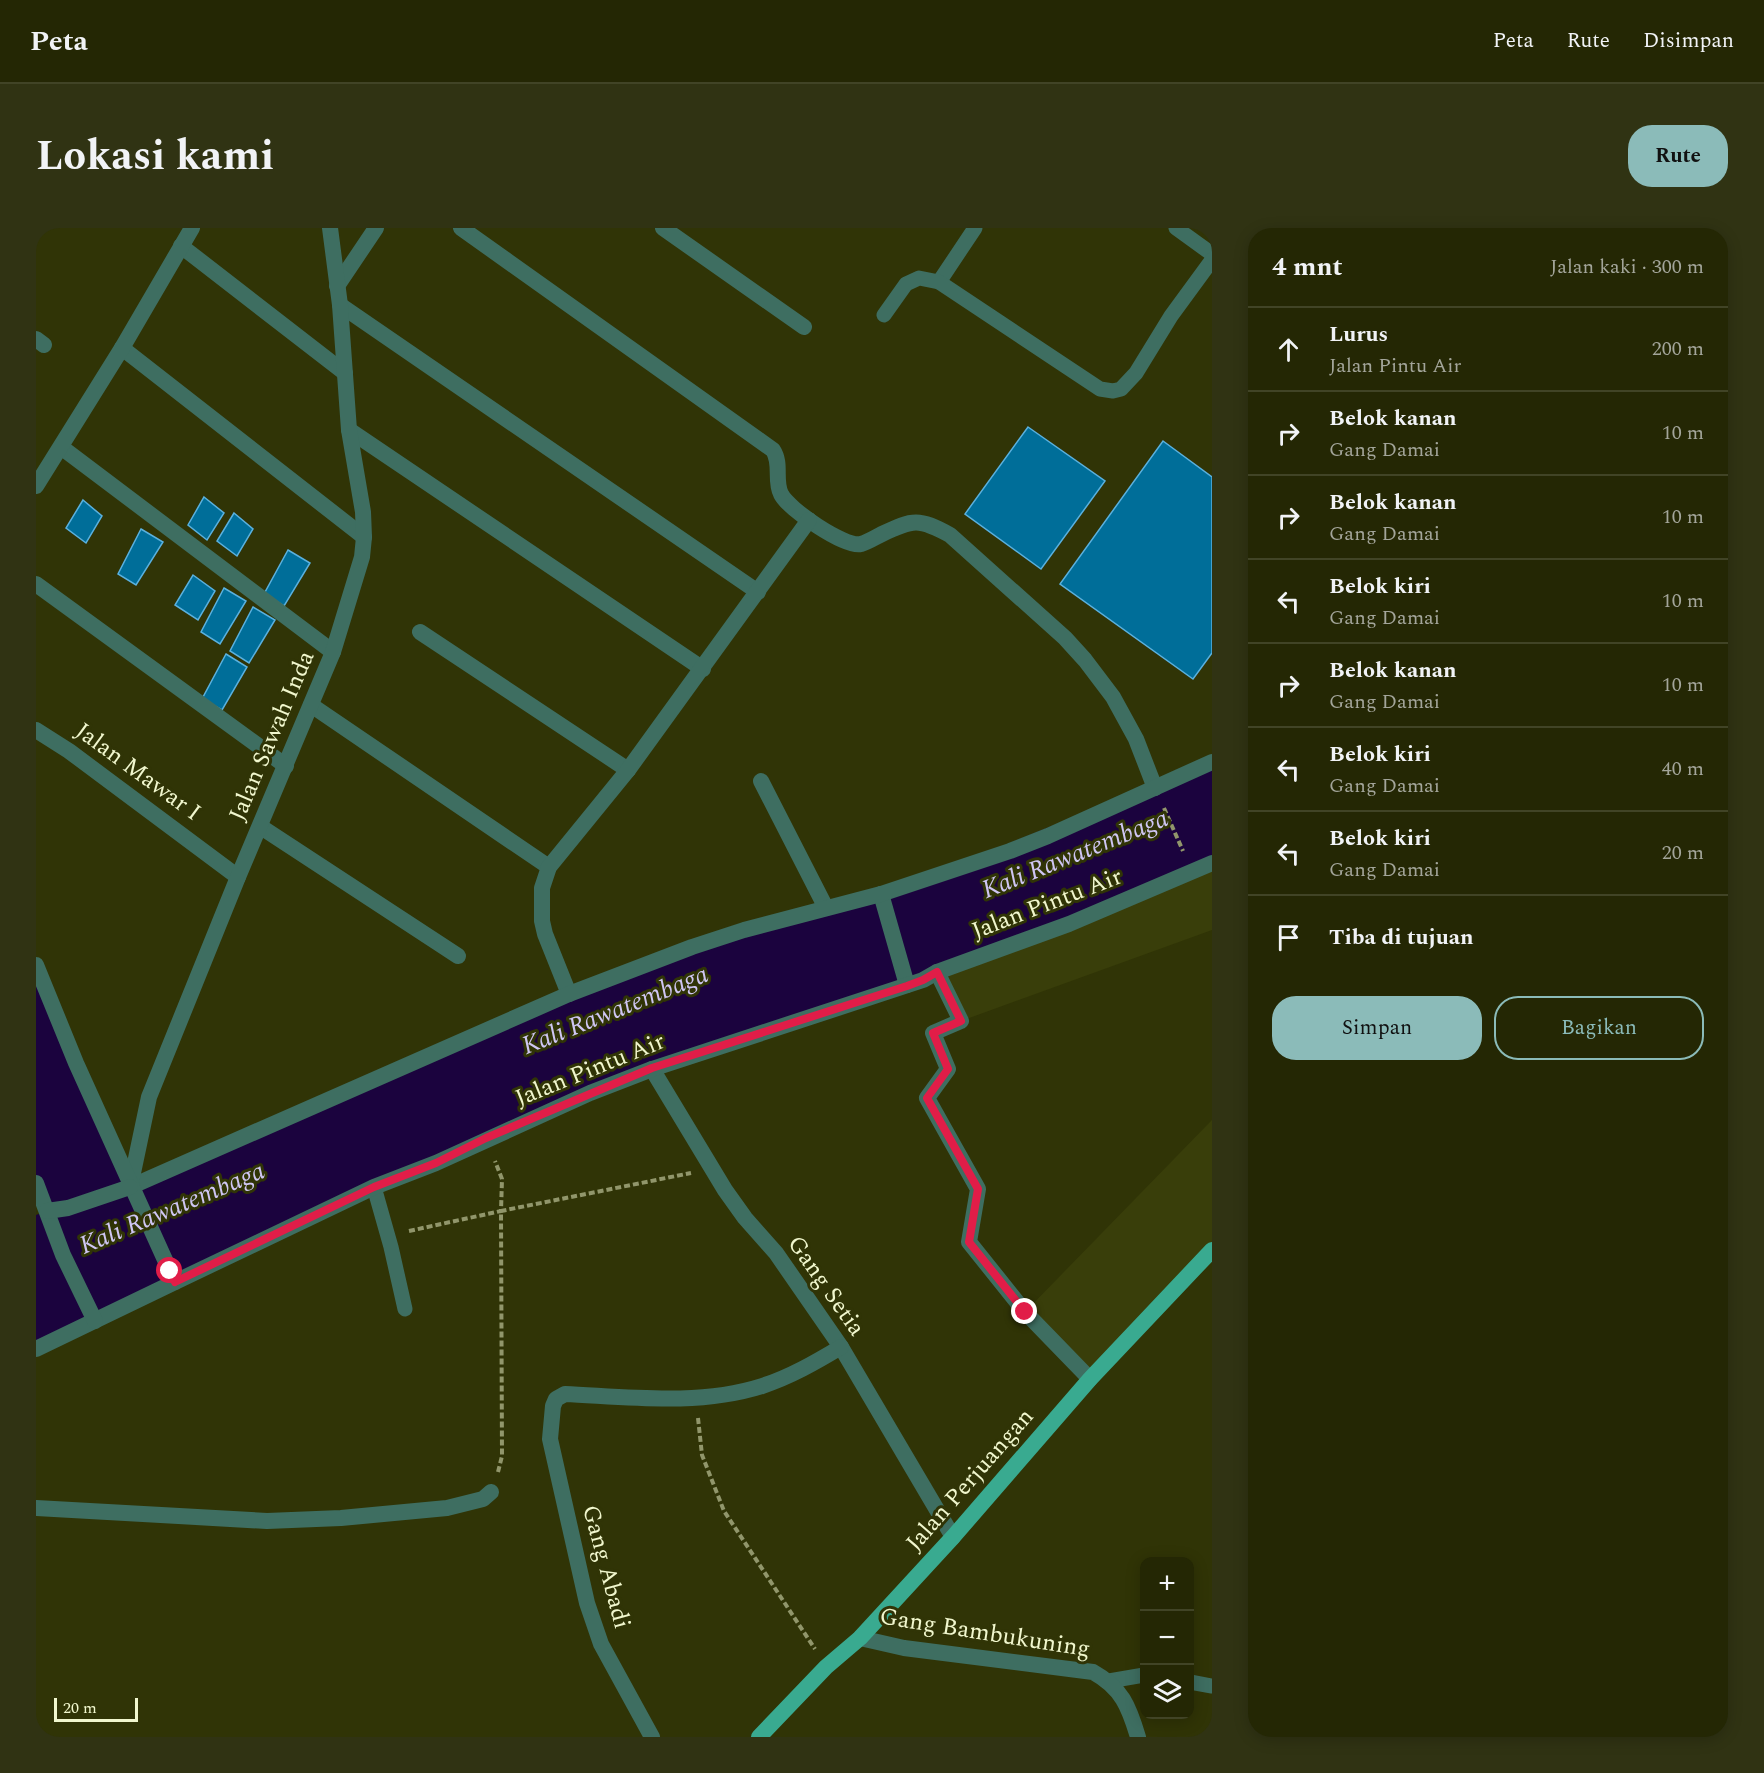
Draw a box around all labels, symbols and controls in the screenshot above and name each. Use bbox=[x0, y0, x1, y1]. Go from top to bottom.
text: Peta bbox=[30, 20, 88, 63]
text: Peta bbox=[1493, 25, 1534, 57]
text: Rute bbox=[1567, 25, 1610, 57]
text: Disimpan bbox=[1643, 25, 1734, 57]
text: Lokasi kami bbox=[36, 125, 274, 188]
button: Rute bbox=[1628, 125, 1728, 187]
text: 4 mnt bbox=[1272, 247, 1343, 287]
text: Jalan kaki · 300 m bbox=[1550, 252, 1704, 282]
text: Lurus bbox=[1329, 318, 1388, 351]
icon: ahead bbox=[1272, 333, 1305, 366]
text: 200 m bbox=[1652, 334, 1704, 364]
text: Jalan Pintu Air bbox=[1329, 351, 1461, 381]
text: Belok kanan bbox=[1329, 402, 1457, 435]
icon: right bbox=[1272, 417, 1305, 450]
text: 10 m bbox=[1662, 418, 1704, 448]
text: Gang Damai bbox=[1329, 435, 1440, 465]
text: Belok kanan bbox=[1329, 486, 1457, 519]
icon: right bbox=[1272, 501, 1305, 534]
text: 10 m bbox=[1662, 502, 1704, 532]
text: Gang Damai bbox=[1329, 519, 1440, 549]
text: Belok kiri bbox=[1329, 570, 1431, 603]
icon: left bbox=[1272, 585, 1305, 618]
text: 10 m bbox=[1662, 586, 1704, 616]
text: Gang Damai bbox=[1329, 603, 1440, 633]
street label: Jalan Sawah Inda bbox=[220, 645, 324, 827]
text: Belok kanan bbox=[1329, 654, 1457, 687]
icon: right bbox=[1272, 669, 1305, 702]
text: 10 m bbox=[1662, 670, 1704, 700]
text: Gang Damai bbox=[1329, 687, 1440, 717]
street label: Jalan Mawar I bbox=[67, 714, 209, 830]
text: Belok kiri bbox=[1329, 738, 1431, 771]
icon: left bbox=[1272, 753, 1305, 786]
text: 40 m bbox=[1662, 754, 1704, 784]
text: Gang Damai bbox=[1329, 771, 1440, 801]
water label: Kali Rawatembaga bbox=[976, 798, 1174, 910]
text: Belok kiri bbox=[1329, 822, 1431, 855]
icon: left bbox=[1272, 837, 1305, 870]
text: 20 m bbox=[1662, 838, 1704, 868]
text: Gang Damai bbox=[1329, 855, 1440, 885]
street label: Jalan Pintu Air bbox=[966, 859, 1128, 949]
icon: arrive bbox=[1272, 921, 1305, 954]
text: Tiba di tujuan bbox=[1329, 921, 1474, 954]
water label: Kali Rawatembaga bbox=[516, 954, 714, 1066]
button: Simpan bbox=[1272, 996, 1482, 1060]
button: Bagikan bbox=[1494, 996, 1704, 1060]
street label: Jalan Pintu Air bbox=[510, 1024, 670, 1116]
water label: Kali Rawatembaga bbox=[73, 1151, 271, 1265]
street label: Gang Setia bbox=[778, 1228, 874, 1344]
route start bbox=[156, 1257, 182, 1283]
route end bbox=[1011, 1298, 1037, 1324]
street label: Jalan Perjuangan bbox=[897, 1400, 1043, 1560]
street label: Gang Abadi bbox=[572, 1501, 640, 1633]
map controls bbox=[1140, 1557, 1194, 1719]
button: + bbox=[1140, 1557, 1194, 1611]
street label: Gang Bambukuning bbox=[877, 1599, 1093, 1667]
button: − bbox=[1140, 1611, 1194, 1665]
button: layers bbox=[1140, 1665, 1194, 1719]
scale bar bbox=[54, 1695, 138, 1722]
text: 20 m bbox=[63, 1696, 97, 1720]

